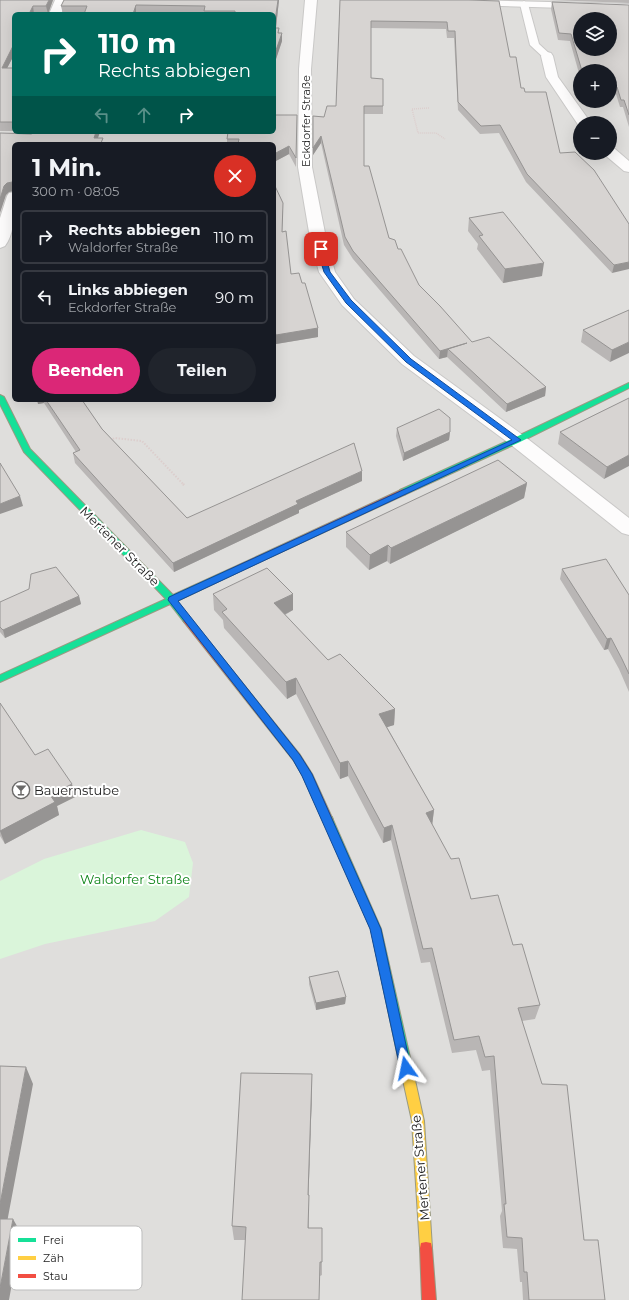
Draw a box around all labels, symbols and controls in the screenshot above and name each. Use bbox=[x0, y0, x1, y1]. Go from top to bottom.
map controls bbox=[573, 12, 617, 160]
button: layers bbox=[573, 12, 617, 56]
text: 110 m bbox=[98, 26, 176, 60]
icon: right bbox=[32, 28, 84, 80]
text: Rechts abbiegen bbox=[98, 60, 251, 82]
button: + bbox=[573, 64, 617, 108]
street label: Eckdorfer Straße bbox=[299, 75, 313, 167]
icon: left bbox=[91, 104, 113, 126]
icon: ahead bbox=[133, 104, 155, 126]
icon: right bbox=[175, 104, 197, 126]
button: − bbox=[573, 116, 617, 160]
text: 1 Min. bbox=[32, 153, 101, 182]
button: close bbox=[214, 155, 256, 197]
text: 300 m · 08:05 bbox=[32, 183, 119, 199]
text: Rechts abbiegen bbox=[68, 220, 201, 239]
icon: right bbox=[34, 226, 56, 248]
text: 110 m bbox=[213, 228, 254, 247]
pin bbox=[304, 232, 338, 266]
icon: arrive bbox=[310, 238, 332, 260]
text: Waldorfer Straße bbox=[68, 239, 178, 255]
text: Links abbiegen bbox=[68, 280, 188, 299]
icon: left bbox=[34, 286, 56, 308]
text: 90 m bbox=[215, 288, 254, 307]
text: Eckdorfer Straße bbox=[68, 299, 176, 315]
button: Beenden bbox=[32, 348, 140, 394]
button: Teilen bbox=[148, 348, 256, 394]
street label: Mertener Straße bbox=[77, 503, 163, 589]
bar icon: Bauernstube bbox=[11, 780, 31, 800]
place label: Bauernstube bbox=[34, 782, 119, 798]
park label: Waldorfer Straße bbox=[80, 871, 190, 887]
position arrow bbox=[385, 1047, 427, 1089]
street label: Mertener Straße bbox=[407, 1114, 433, 1221]
legend bbox=[10, 1226, 142, 1290]
text: Frei bbox=[43, 1233, 64, 1247]
text: Zäh bbox=[43, 1251, 64, 1265]
text: Stau bbox=[43, 1269, 68, 1283]

